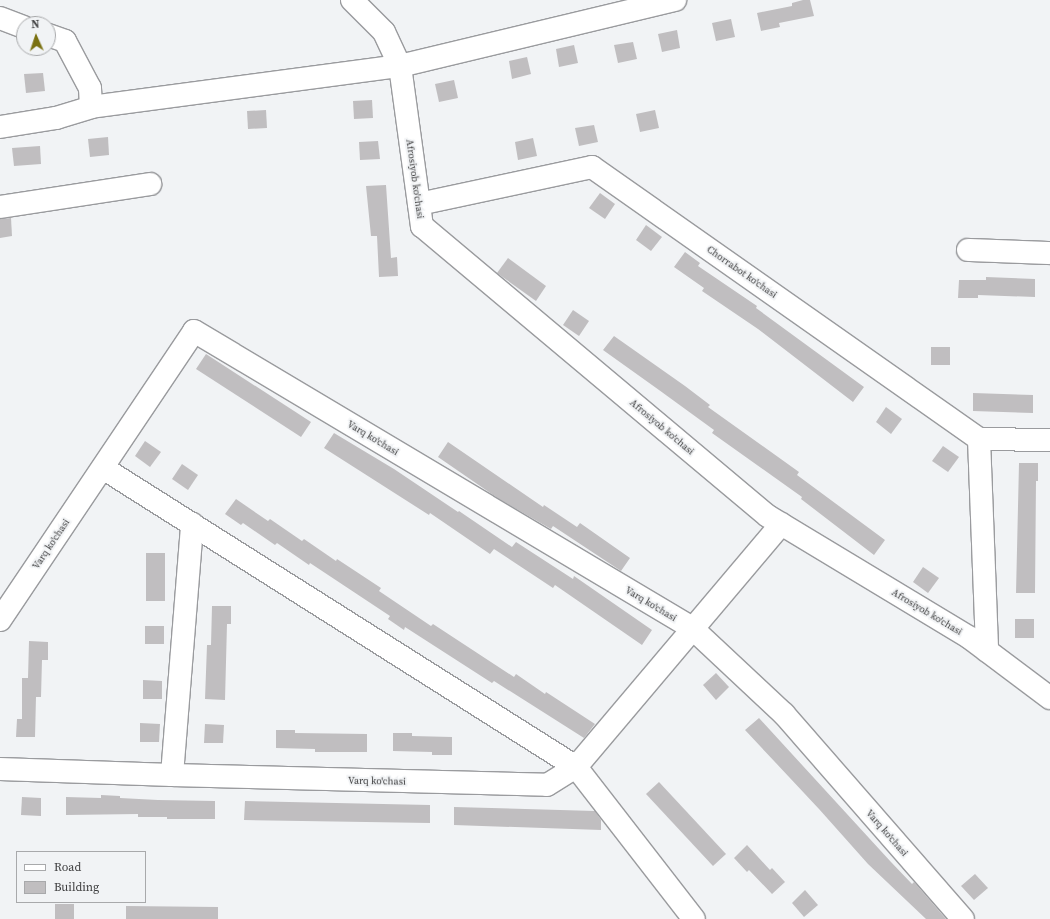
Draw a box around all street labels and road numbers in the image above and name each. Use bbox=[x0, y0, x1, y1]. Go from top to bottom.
street label: Afrosiyob ko'chasi bbox=[403, 138, 427, 220]
street label: Chorrabot ko'chasi bbox=[705, 243, 779, 301]
street label: Afrosiyob ko'chasi bbox=[627, 397, 697, 457]
street label: Varq ko'chasi bbox=[345, 418, 401, 458]
street label: Varq ko'chasi bbox=[30, 517, 72, 571]
street label: Varq ko'chasi bbox=[623, 584, 679, 624]
street label: Afrosiyob ko'chasi bbox=[889, 586, 965, 638]
street label: Varq ko'chasi bbox=[348, 774, 406, 788]
street label: Varq ko'chasi bbox=[863, 807, 911, 859]

